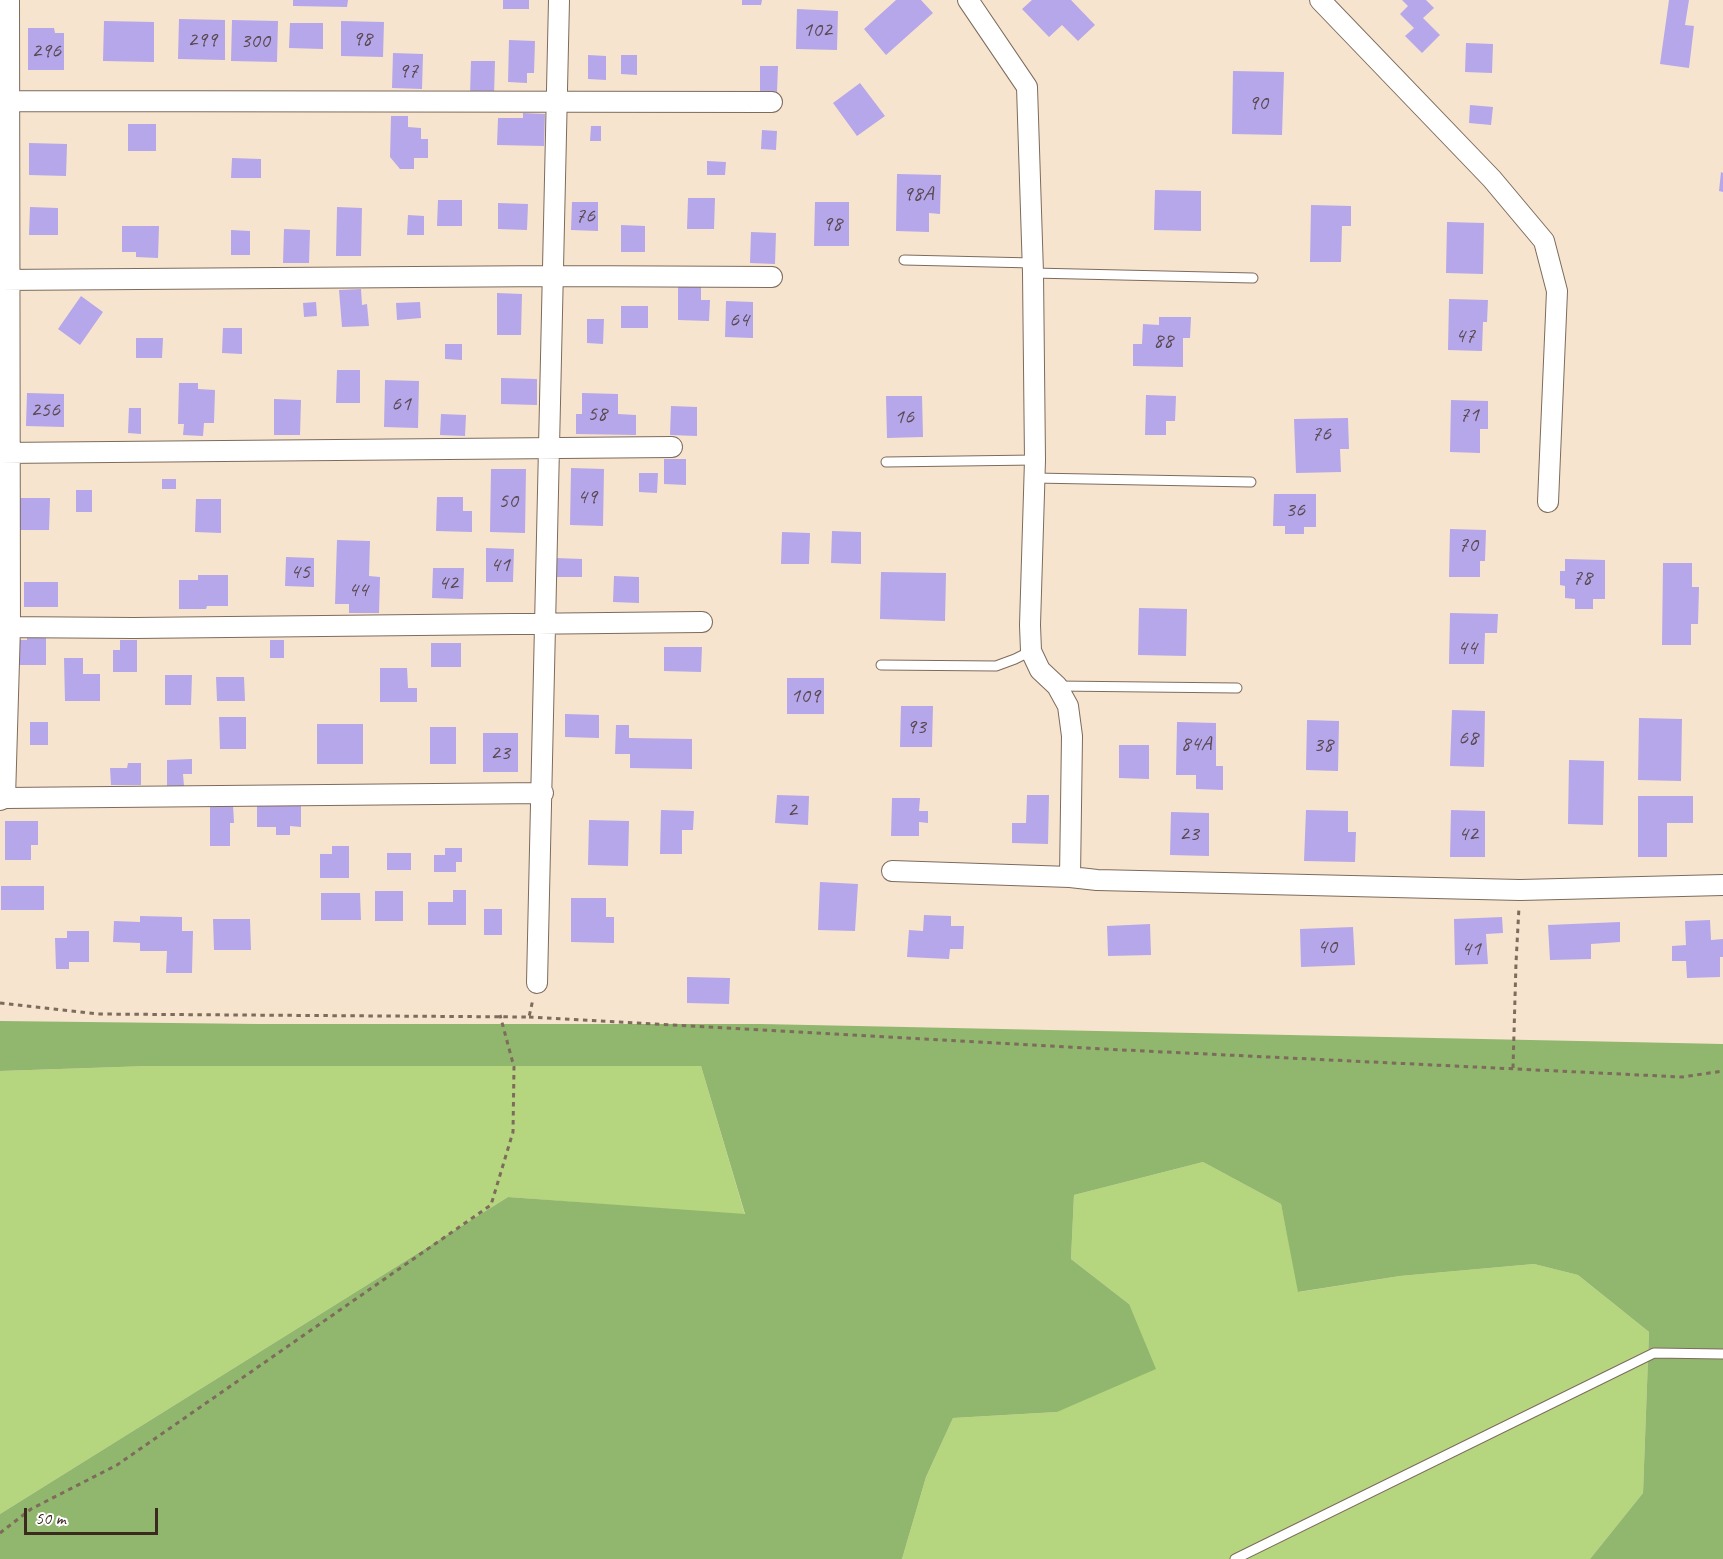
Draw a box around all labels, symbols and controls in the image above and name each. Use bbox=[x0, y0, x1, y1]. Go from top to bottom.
house number: 102 bbox=[802, 17, 832, 43]
house number: 98 bbox=[352, 26, 372, 52]
house number: 299 bbox=[187, 27, 217, 53]
house number: 300 bbox=[240, 28, 270, 54]
house number: 296 bbox=[31, 38, 61, 64]
house number: 97 bbox=[398, 58, 418, 84]
house number: 90 bbox=[1248, 90, 1268, 116]
house number: 98А bbox=[903, 181, 933, 207]
house number: 76 bbox=[575, 203, 595, 229]
house number: 98 bbox=[822, 211, 842, 237]
house number: 64 bbox=[729, 307, 749, 333]
house number: 47 bbox=[1455, 323, 1475, 349]
house number: 88 bbox=[1153, 328, 1173, 354]
house number: 61 bbox=[391, 391, 411, 417]
house number: 256 bbox=[30, 397, 60, 423]
house number: 58 bbox=[587, 401, 607, 427]
house number: 71 bbox=[1459, 402, 1479, 428]
house number: 16 bbox=[894, 404, 914, 430]
house number: 76 bbox=[1311, 421, 1331, 447]
house number: 49 bbox=[577, 484, 597, 510]
house number: 50 bbox=[498, 488, 518, 514]
house number: 36 bbox=[1285, 497, 1305, 523]
house number: 70 bbox=[1458, 532, 1478, 558]
house number: 41 bbox=[490, 552, 510, 578]
house number: 45 bbox=[290, 559, 310, 585]
house number: 78 bbox=[1572, 565, 1592, 591]
house number: 42 bbox=[438, 570, 458, 596]
house number: 44 bbox=[348, 577, 368, 603]
house number: 44 bbox=[1457, 635, 1477, 661]
house number: 109 bbox=[790, 683, 820, 709]
house number: 93 bbox=[906, 714, 926, 740]
house number: 68 bbox=[1458, 725, 1478, 751]
house number: 84А bbox=[1181, 731, 1211, 757]
house number: 38 bbox=[1313, 732, 1333, 758]
house number: 23 bbox=[490, 740, 510, 766]
house number: 2 bbox=[787, 797, 797, 823]
house number: 23 bbox=[1179, 821, 1199, 847]
house number: 42 bbox=[1458, 821, 1478, 847]
house number: 40 bbox=[1317, 934, 1337, 960]
house number: 41 bbox=[1461, 936, 1481, 962]
scale bar bbox=[27, 1496, 160, 1534]
text: 50 m bbox=[35, 1507, 66, 1529]

